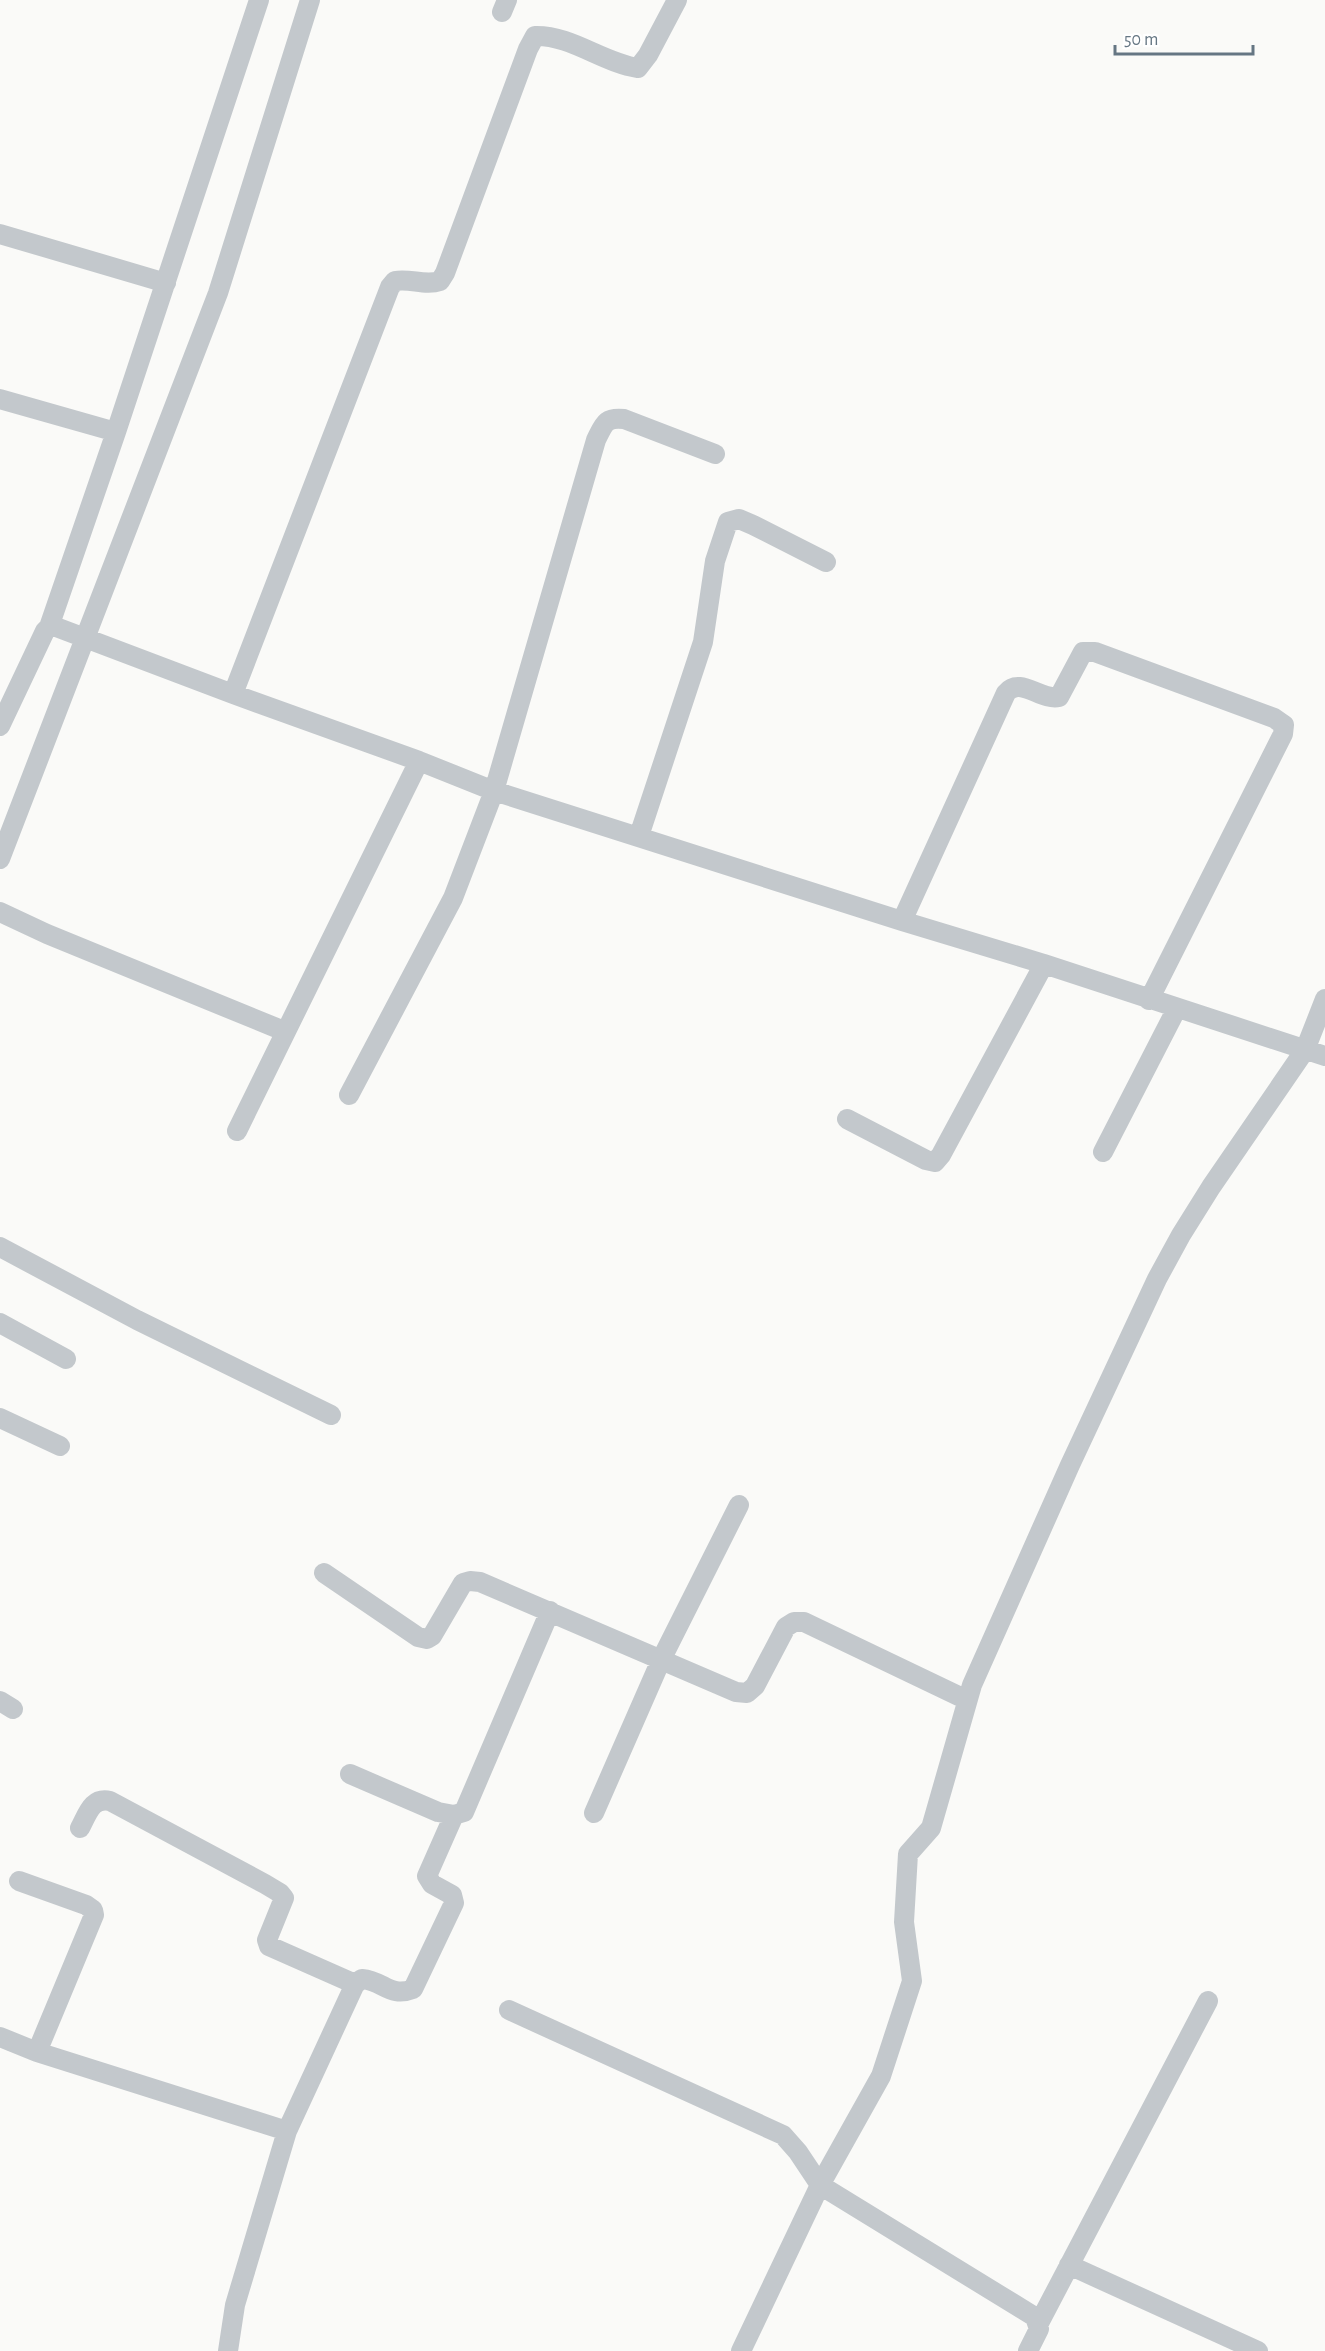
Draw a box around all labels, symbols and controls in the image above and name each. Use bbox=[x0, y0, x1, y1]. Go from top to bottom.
scale bar bbox=[1115, 18, 1253, 56]
text: 50 m bbox=[1124, 31, 1158, 49]

